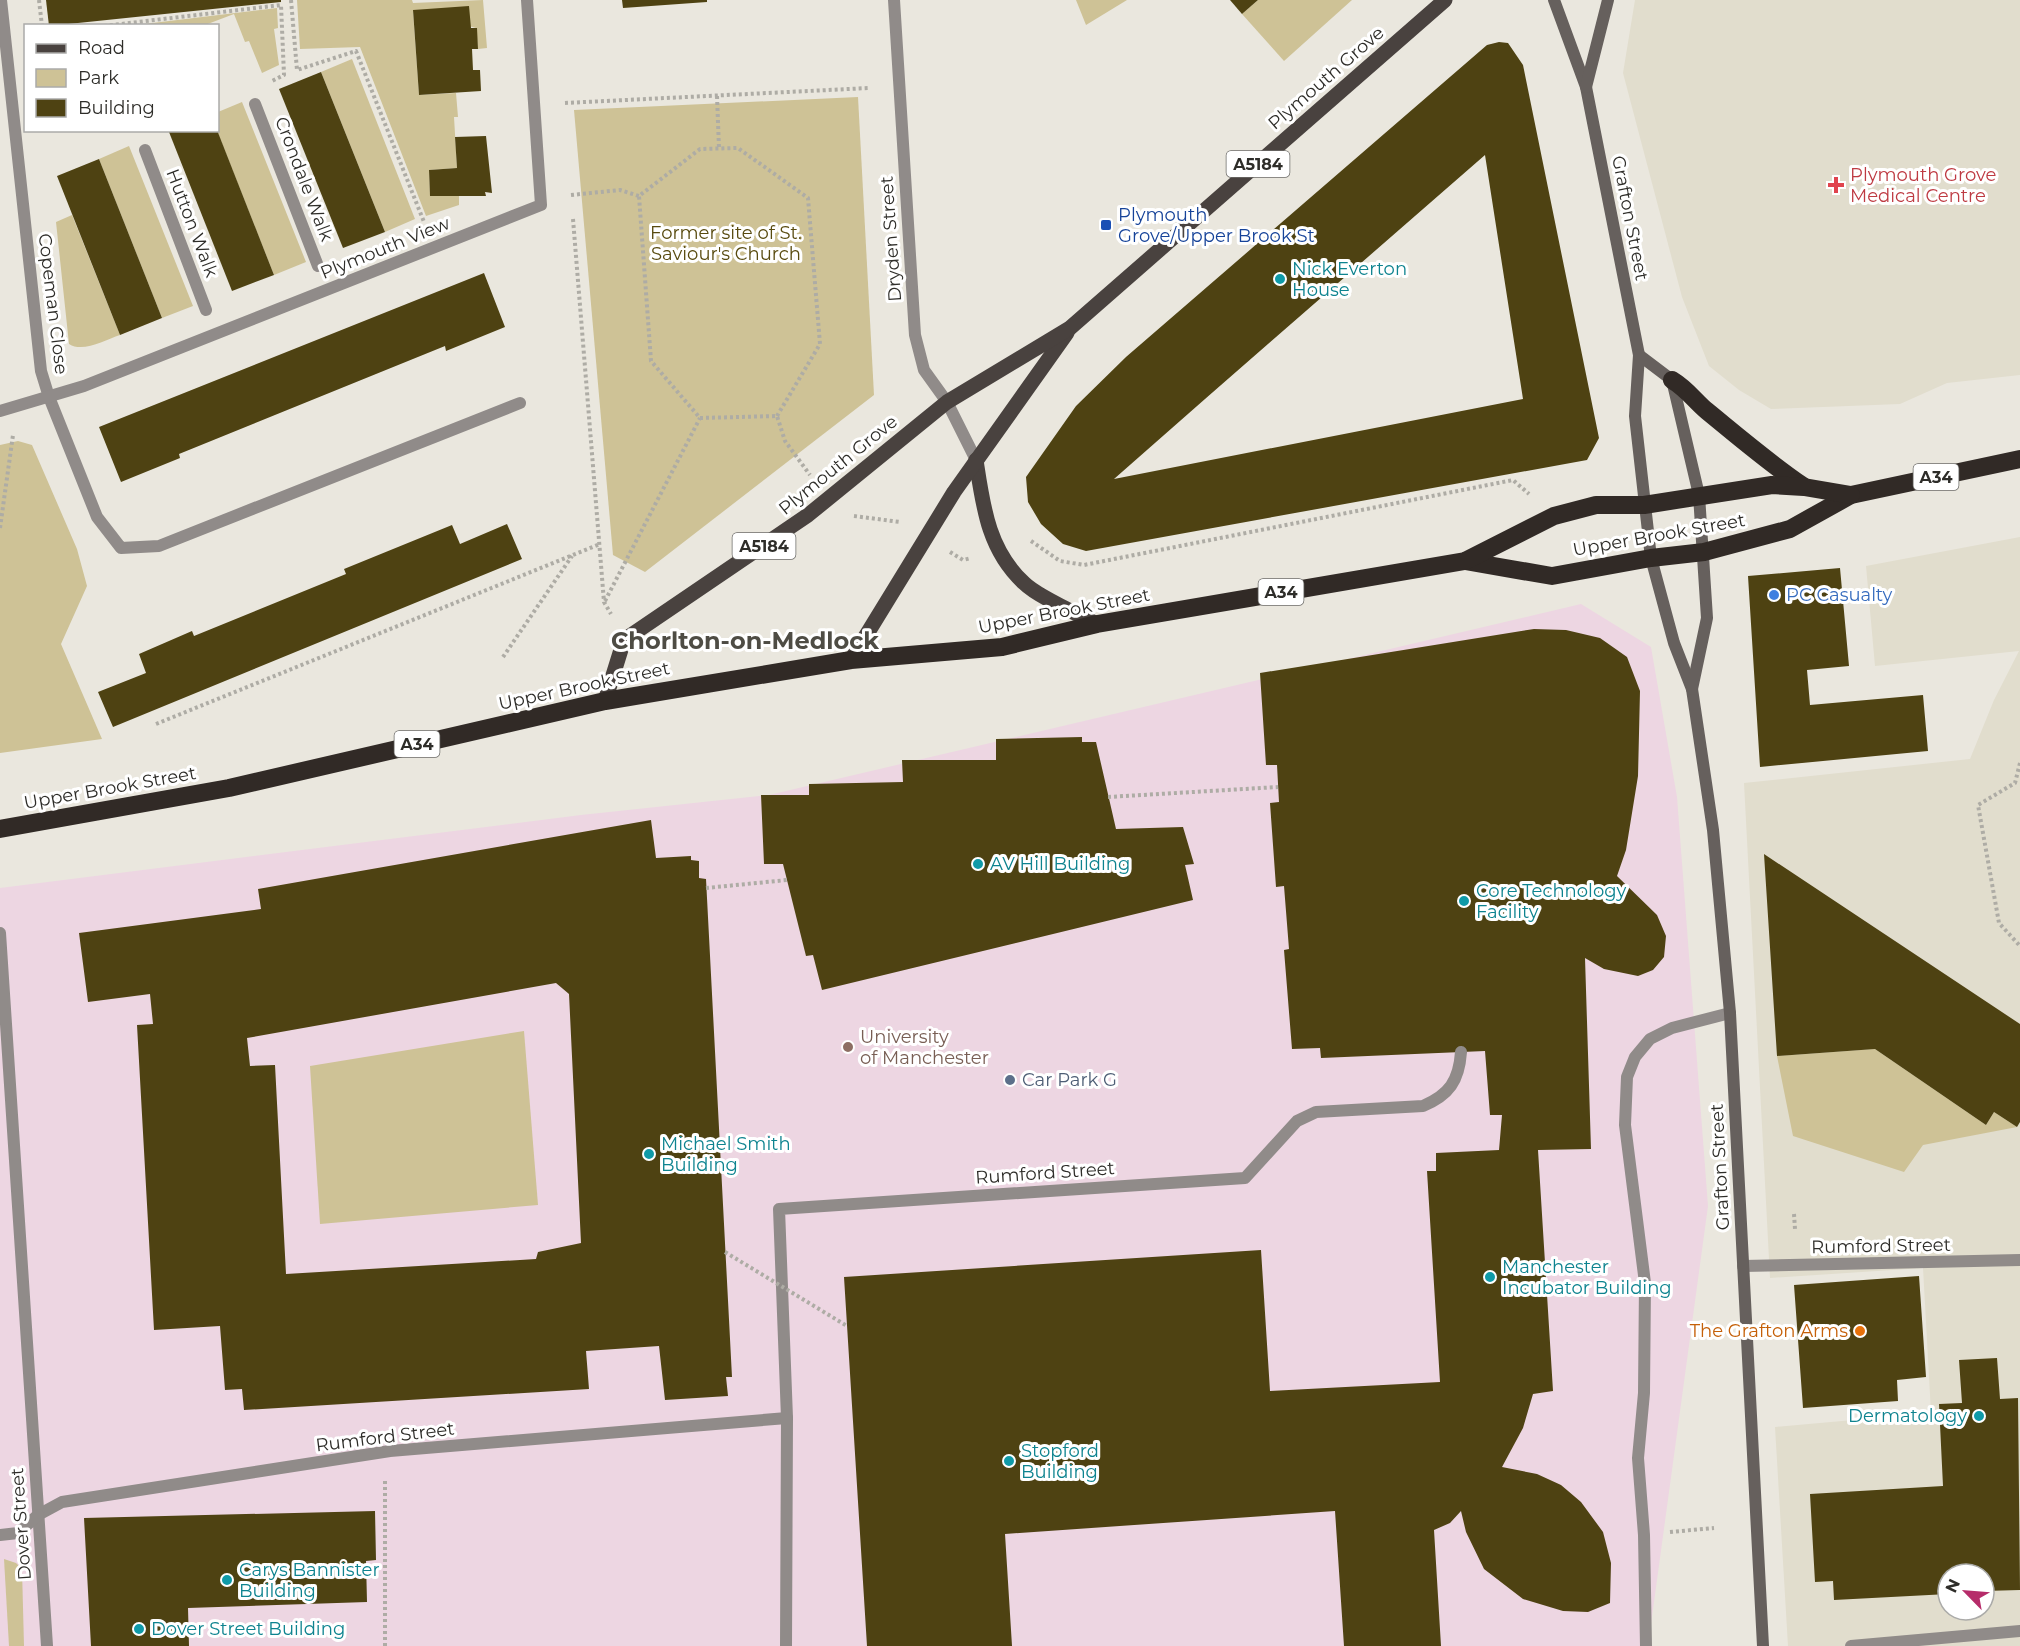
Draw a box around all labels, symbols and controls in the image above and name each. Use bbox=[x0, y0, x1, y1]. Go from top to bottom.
street label: Plymouth Grove bbox=[1264, 22, 1389, 134]
legend bbox=[24, 24, 219, 132]
text: Road bbox=[78, 37, 125, 59]
text: Park bbox=[78, 67, 119, 89]
text: Building bbox=[78, 97, 155, 119]
street label: Crondale Walk bbox=[270, 114, 338, 245]
road number: A5184 bbox=[1226, 151, 1290, 177]
street label: Grafton Street bbox=[1607, 154, 1653, 282]
place label: Plymouth Grove Medical Centre bbox=[1850, 164, 1997, 207]
street label: Hutton Walk bbox=[161, 166, 223, 280]
street label: Dryden Street bbox=[876, 175, 906, 303]
marker: Plymouth Grove Medical Centre bbox=[1827, 176, 1845, 194]
place label: Plymouth Grove/Upper Brook St bbox=[1118, 204, 1315, 247]
street label: Plymouth View bbox=[317, 212, 453, 284]
marker: Plymouth Grove/Upper Brook St bbox=[1099, 218, 1113, 232]
park label: Former site of St. Saviour's Church bbox=[650, 222, 802, 265]
street label: Copeman Close bbox=[33, 232, 73, 376]
place label: Nick Everton House bbox=[1292, 258, 1407, 301]
marker: Nick Everton House bbox=[1273, 272, 1287, 286]
street label: Plymouth Grove bbox=[774, 410, 902, 520]
road number: A34 bbox=[1914, 464, 1958, 490]
street label: Upper Brook Street bbox=[1571, 509, 1747, 561]
road number: A5184 bbox=[732, 533, 795, 559]
road number: A34 bbox=[1258, 579, 1304, 605]
street label: Upper Brook Street bbox=[976, 584, 1152, 638]
place label: PC Casualty bbox=[1786, 584, 1892, 606]
marker: PC Casualty bbox=[1767, 588, 1781, 602]
district label: Chorlton-on-Medlock bbox=[611, 626, 879, 655]
street label: Upper Brook Street bbox=[496, 657, 672, 715]
road number: A34 bbox=[394, 731, 440, 757]
street label: Upper Brook Street bbox=[22, 762, 198, 814]
place label: AV Hill Building bbox=[990, 853, 1130, 875]
marker: AV Hill Building bbox=[971, 857, 985, 871]
place label: Core Technology Facility bbox=[1476, 880, 1626, 923]
marker: Core Technology Facility bbox=[1457, 894, 1471, 908]
place label: University of Manchester bbox=[860, 1026, 989, 1069]
marker: University of Manchester bbox=[841, 1040, 855, 1054]
place label: Car Park G bbox=[1022, 1069, 1117, 1091]
marker: Car Park G bbox=[1003, 1073, 1017, 1087]
street label: Grafton Street bbox=[1706, 1103, 1734, 1231]
place label: Michael Smith Building bbox=[661, 1133, 791, 1176]
marker: Michael Smith Building bbox=[642, 1147, 656, 1161]
street label: Rumford Street bbox=[975, 1157, 1115, 1189]
street label: Rumford Street bbox=[1811, 1234, 1951, 1258]
place label: Manchester Incubator Building bbox=[1502, 1256, 1672, 1299]
marker: Manchester Incubator Building bbox=[1483, 1270, 1497, 1284]
place label: The Grafton Arms bbox=[1690, 1320, 1848, 1342]
marker: The Grafton Arms bbox=[1853, 1324, 1867, 1338]
place label: Dermatology bbox=[1848, 1405, 1967, 1427]
marker: Dermatology bbox=[1972, 1409, 1986, 1423]
street label: Rumford Street bbox=[314, 1418, 456, 1456]
place label: Stopford Building bbox=[1021, 1440, 1099, 1483]
marker: Stopford Building bbox=[1002, 1454, 1016, 1468]
street label: Dover Street bbox=[6, 1467, 36, 1581]
place label: Carys Bannister Building bbox=[239, 1559, 380, 1602]
north arrow bbox=[1936, 1562, 1996, 1622]
marker: Carys Bannister Building bbox=[220, 1573, 234, 1587]
text: N bbox=[1942, 1576, 1964, 1596]
place label: Dover Street Building bbox=[151, 1618, 345, 1640]
marker: Dover Street Building bbox=[132, 1622, 146, 1636]

